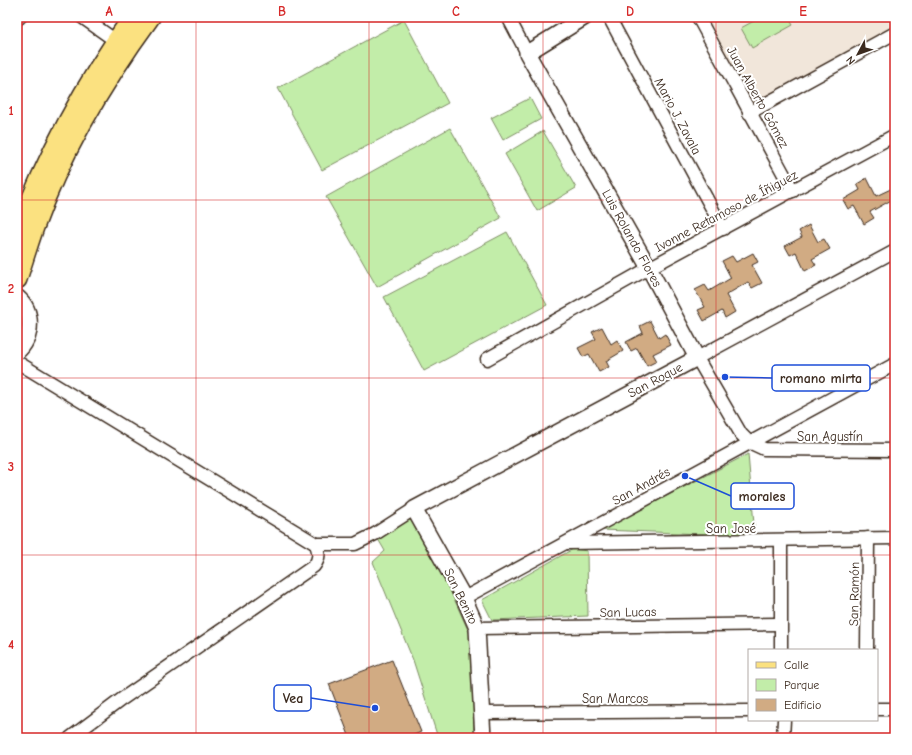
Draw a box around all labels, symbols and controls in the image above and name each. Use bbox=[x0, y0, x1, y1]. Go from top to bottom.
text: A bbox=[105, 4, 113, 19]
text: B bbox=[278, 4, 286, 19]
text: C bbox=[452, 4, 460, 19]
text: D bbox=[626, 4, 634, 19]
text: E bbox=[799, 4, 807, 19]
north arrow bbox=[838, 34, 878, 74]
street label: Juan Alberto Gómez bbox=[724, 44, 792, 151]
text: N bbox=[844, 53, 858, 67]
street label: Mario J. Zavala bbox=[651, 75, 705, 157]
text: 1 bbox=[8, 103, 14, 118]
street label: Ivonne Retamoso de Íñiguez bbox=[652, 166, 800, 255]
street label: Luis Rolando Flores bbox=[599, 187, 665, 289]
text: 2 bbox=[8, 281, 14, 296]
street label: San Roque bbox=[625, 359, 685, 401]
callout: romano mirta bbox=[772, 365, 870, 391]
text: romano mirta bbox=[780, 370, 862, 387]
street label: San Agustín bbox=[797, 429, 863, 444]
text: 3 bbox=[8, 459, 14, 474]
street label: San Andrés bbox=[609, 464, 673, 508]
callout: morales bbox=[731, 483, 794, 509]
text: morales bbox=[739, 488, 785, 505]
street label: San José bbox=[706, 521, 756, 536]
street label: San Ramón bbox=[846, 562, 862, 626]
street label: San Benito bbox=[441, 566, 481, 627]
street label: San Lucas bbox=[599, 604, 657, 620]
text: 4 bbox=[8, 637, 14, 652]
legend bbox=[748, 649, 878, 721]
text: Calle bbox=[784, 658, 809, 672]
text: Parque bbox=[784, 678, 819, 692]
callout: Vea bbox=[274, 685, 311, 711]
text: Vea bbox=[283, 690, 303, 707]
street label: San Marcos bbox=[582, 691, 648, 706]
text: Edificio bbox=[784, 698, 821, 712]

